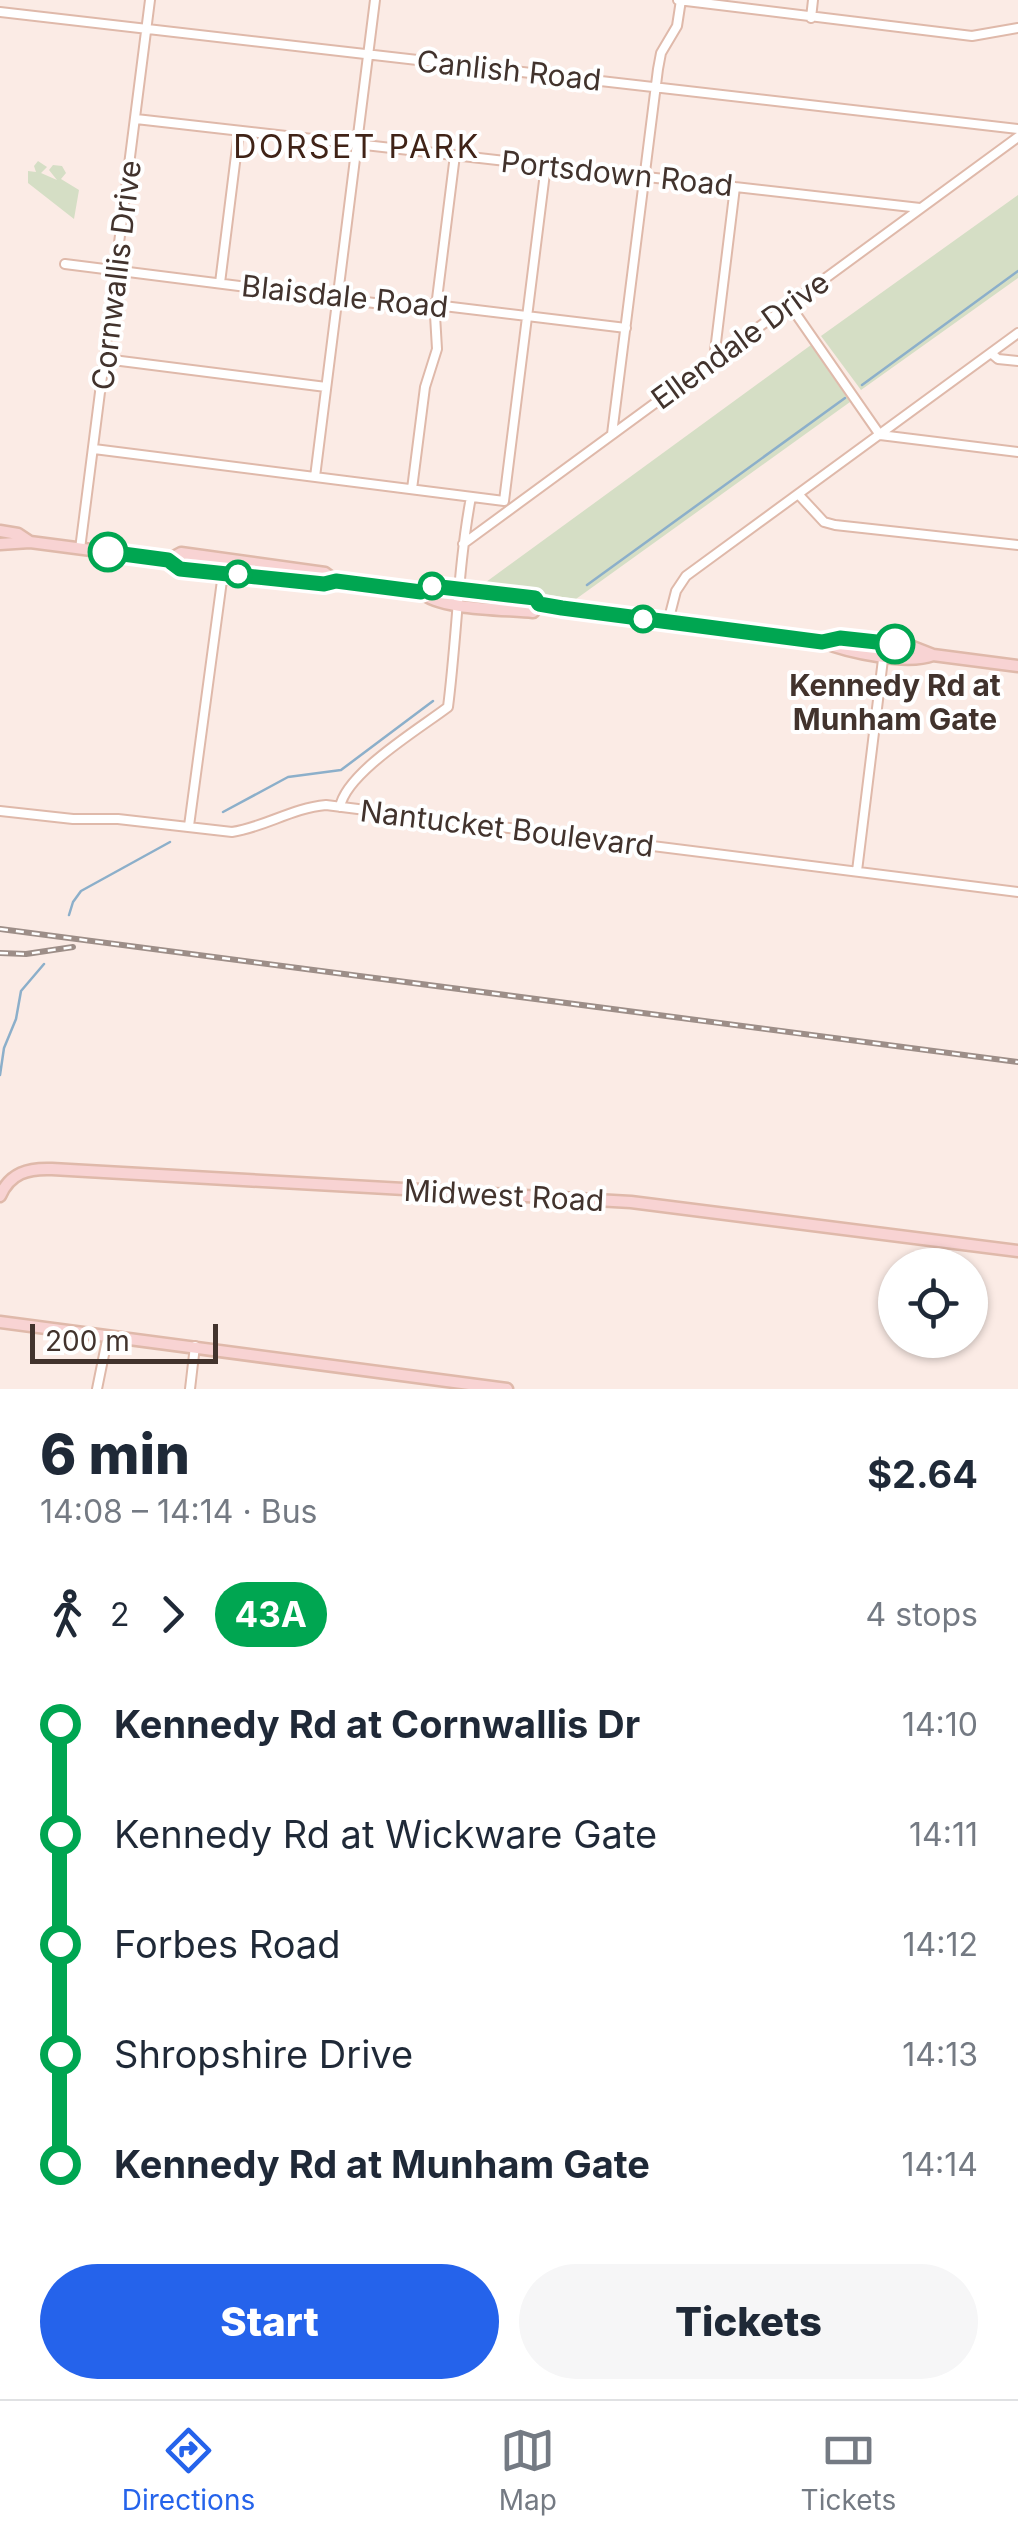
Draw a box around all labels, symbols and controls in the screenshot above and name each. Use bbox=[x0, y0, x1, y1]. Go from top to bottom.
street label: Canlish Road bbox=[415, 42, 603, 98]
district label: DORSET PARK bbox=[233, 127, 481, 166]
street label: Portsdown Road bbox=[499, 143, 735, 203]
street label: Cornwallis Drive bbox=[84, 158, 148, 392]
street label: Ellendale Drive bbox=[644, 264, 836, 416]
street label: Blaisdale Road bbox=[240, 267, 450, 325]
unlabelled marker bbox=[89, 533, 127, 571]
unlabelled marker bbox=[225, 561, 251, 587]
unlabelled marker bbox=[419, 573, 445, 599]
unlabelled marker bbox=[630, 606, 656, 632]
marker: Kennedy Rd at Munham Gate bbox=[876, 625, 914, 663]
place label: Kennedy Rd at Munham Gate bbox=[789, 667, 1001, 737]
street label: Nantucket Boulevard bbox=[358, 792, 656, 864]
street label: Midwest Road bbox=[403, 1172, 605, 1218]
map controls bbox=[878, 1248, 988, 1358]
button: locate bbox=[878, 1248, 988, 1358]
scale bar bbox=[30, 1319, 218, 1364]
text: 200 m bbox=[45, 1324, 130, 1358]
text: 6 min bbox=[40, 1421, 190, 1487]
text: $2.64 bbox=[867, 1451, 978, 1497]
text: 14:08 – 14:14 · Bus bbox=[40, 1492, 317, 1531]
icon: walk bbox=[40, 1587, 95, 1642]
icon: forward bbox=[145, 1587, 200, 1642]
text: 43A bbox=[235, 1593, 307, 1635]
text: 2 bbox=[110, 1595, 130, 1634]
text: 4 stops bbox=[866, 1595, 978, 1634]
text: Kennedy Rd at Cornwallis Dr bbox=[114, 1701, 640, 1747]
text: 14:10 bbox=[902, 1705, 978, 1744]
text: Kennedy Rd at Wickware Gate bbox=[114, 1811, 657, 1857]
text: 14:11 bbox=[909, 1815, 978, 1854]
text: Forbes Road bbox=[114, 1921, 340, 1967]
text: 14:12 bbox=[903, 1925, 978, 1964]
text: Shropshire Drive bbox=[114, 2031, 413, 2077]
text: 14:13 bbox=[902, 2035, 978, 2074]
text: Kennedy Rd at Munham Gate bbox=[114, 2141, 650, 2187]
text: 14:14 bbox=[901, 2145, 978, 2184]
button: Start bbox=[40, 2264, 499, 2379]
button: Tickets bbox=[519, 2264, 978, 2379]
tab: Directions bbox=[122, 2423, 255, 2517]
tab: Map bbox=[499, 2423, 557, 2517]
tab: Tickets bbox=[801, 2423, 896, 2517]

